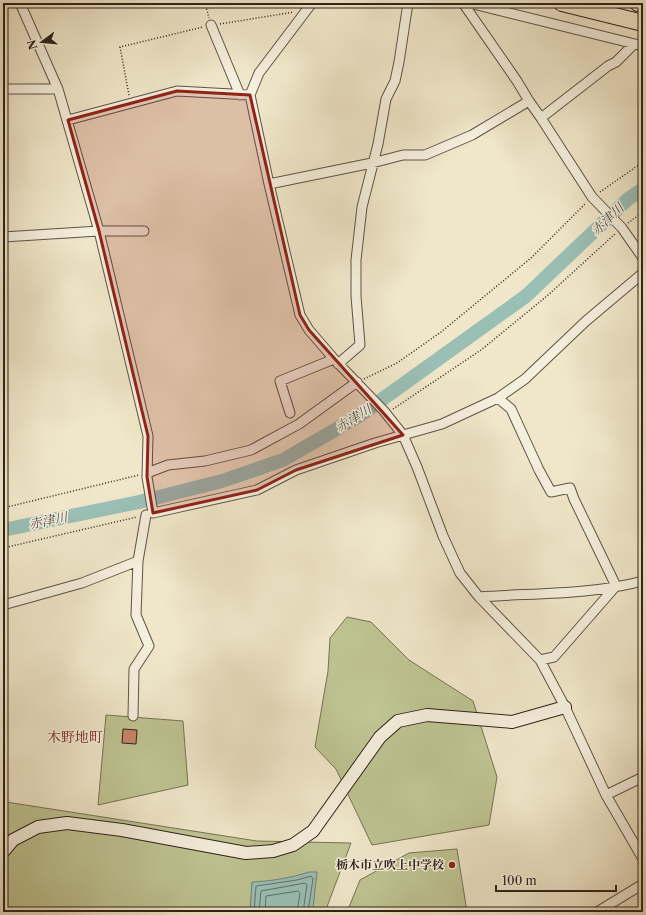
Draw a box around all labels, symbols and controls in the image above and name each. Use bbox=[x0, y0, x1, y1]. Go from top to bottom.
north arrow bbox=[22, 22, 62, 62]
text: N bbox=[24, 38, 40, 51]
water label: 赤津川 bbox=[587, 198, 628, 238]
water label: 赤津川 bbox=[332, 400, 375, 435]
water label: 赤津川 bbox=[27, 508, 71, 532]
district label: 木野地町 bbox=[47, 728, 103, 746]
place label: 栃木市立吹上中学校 bbox=[336, 857, 444, 872]
marker: 栃木市立吹上中学校 bbox=[447, 860, 457, 870]
scale bar bbox=[496, 867, 616, 893]
text: 100 m bbox=[502, 873, 537, 888]

